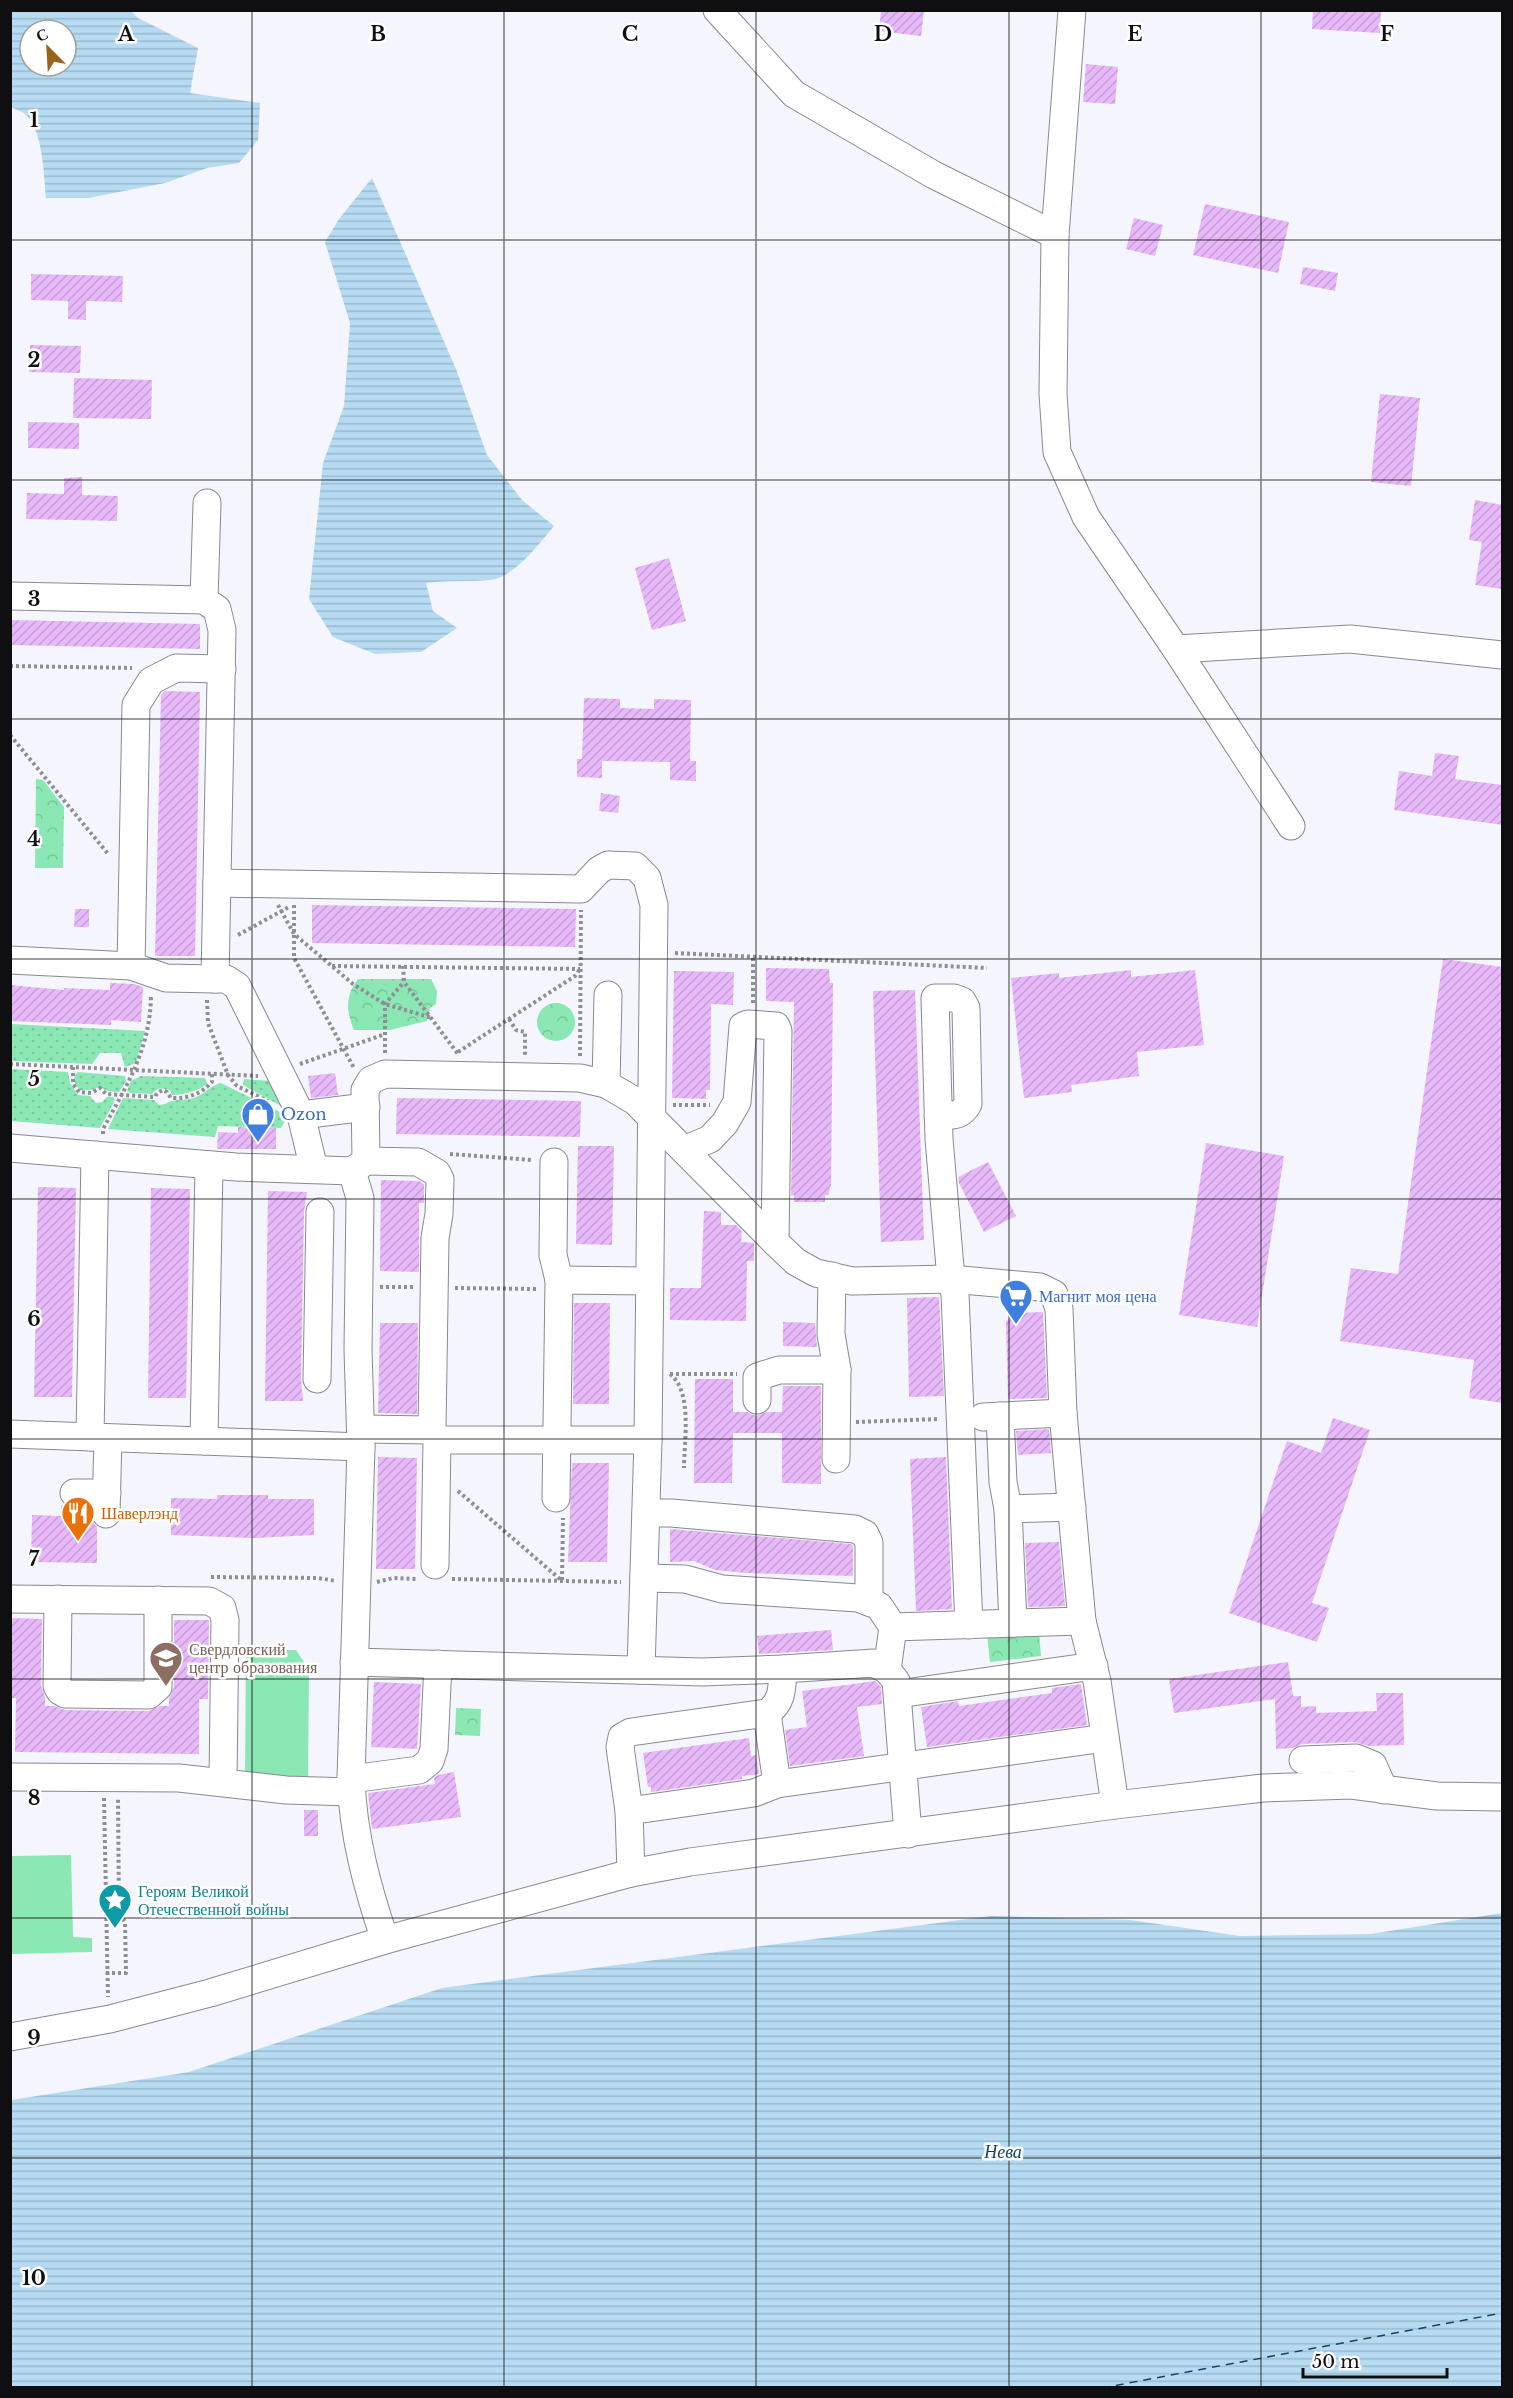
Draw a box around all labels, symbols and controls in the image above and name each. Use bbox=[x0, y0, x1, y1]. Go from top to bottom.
north arrow bbox=[18, 18, 78, 78]
text: A bbox=[117, 22, 135, 46]
text: B bbox=[370, 22, 386, 46]
text: C bbox=[622, 22, 638, 46]
text: D bbox=[874, 22, 892, 46]
text: E bbox=[1127, 22, 1143, 46]
text: F bbox=[1380, 22, 1394, 46]
text: С bbox=[33, 23, 51, 46]
text: 1 bbox=[30, 108, 39, 132]
text: 2 bbox=[27, 348, 41, 372]
text: 3 bbox=[28, 587, 40, 611]
text: 4 bbox=[27, 827, 41, 851]
text: 5 bbox=[28, 1067, 40, 1091]
shop icon: Ozon bbox=[240, 1096, 276, 1143]
place label: Ozon bbox=[281, 1104, 326, 1124]
supermarket icon: Магнит моя цена bbox=[998, 1278, 1034, 1325]
place label: Магнит моя цена bbox=[1039, 1286, 1157, 1306]
text: 6 bbox=[27, 1307, 41, 1331]
restaurant icon: Шаверлэнд bbox=[60, 1495, 96, 1542]
place label: Шаверлэнд bbox=[101, 1503, 178, 1523]
text: 7 bbox=[29, 1547, 40, 1571]
place label: Свердловский центр образования bbox=[189, 1639, 318, 1677]
school or university icon: Свердловский центр образования bbox=[148, 1640, 184, 1687]
text: 8 bbox=[28, 1786, 40, 1810]
place label: Героям Великой Отечественной войны bbox=[138, 1881, 289, 1919]
place icon: Героям Великой Отечественной войны bbox=[97, 1882, 133, 1929]
text: 9 bbox=[27, 2026, 41, 2050]
water label: Нева bbox=[983, 2141, 1022, 2163]
text: 10 bbox=[22, 2266, 46, 2290]
scale bar bbox=[1303, 2341, 1447, 2379]
text: 50 m bbox=[1312, 2351, 1360, 2373]

